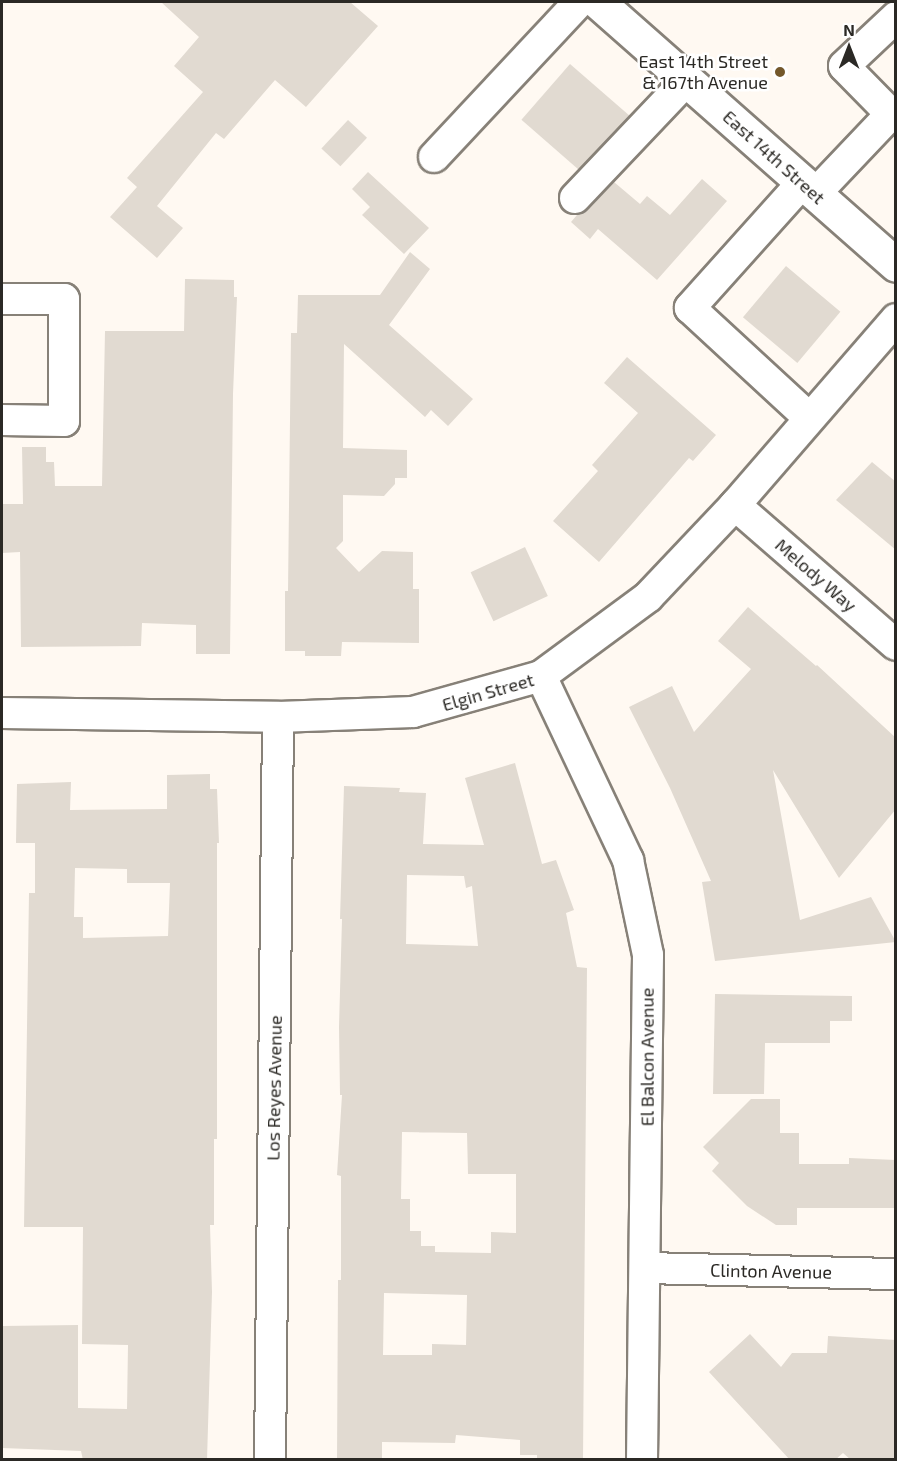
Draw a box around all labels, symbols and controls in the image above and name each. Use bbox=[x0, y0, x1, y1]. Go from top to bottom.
north arrow bbox=[819, 18, 879, 78]
text: N bbox=[843, 20, 855, 39]
place label: East 14th Street & 167th Avenue bbox=[638, 51, 768, 94]
marker: East 14th Street & 167th Avenue bbox=[773, 65, 787, 79]
street label: East 14th Street bbox=[719, 106, 829, 208]
street label: Melody Way bbox=[771, 534, 861, 616]
street label: Elgin Street bbox=[440, 669, 536, 715]
street label: El Balcon Avenue bbox=[636, 987, 658, 1127]
street label: Los Reyes Avenue bbox=[262, 1015, 286, 1161]
street label: Clinton Avenue bbox=[710, 1259, 832, 1283]

